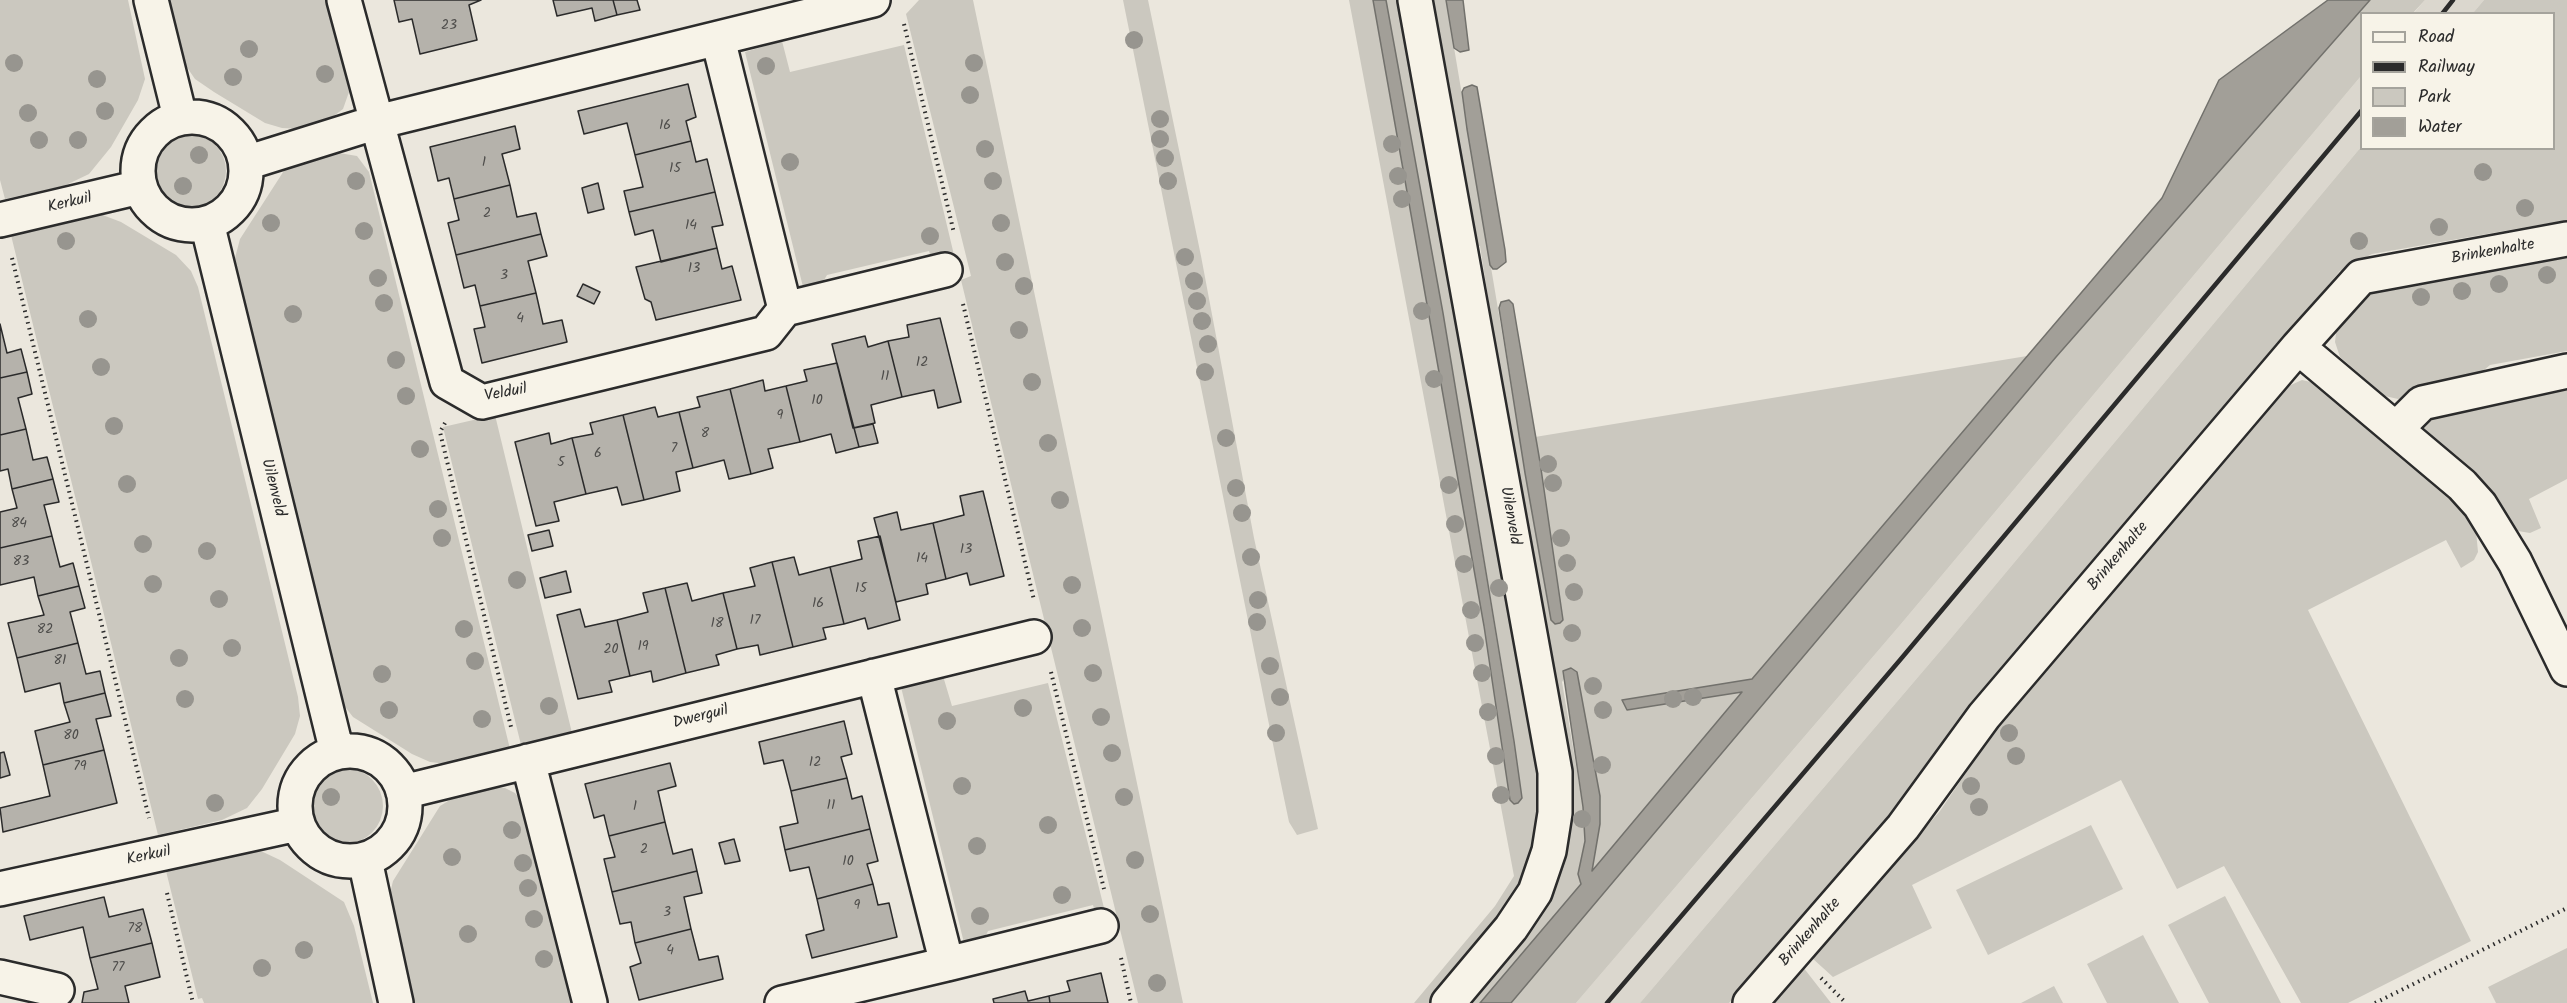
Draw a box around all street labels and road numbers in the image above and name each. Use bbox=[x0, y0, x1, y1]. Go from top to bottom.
street label: Kerkuil bbox=[46, 190, 94, 218]
street label: Brinkenhalte bbox=[2450, 236, 2536, 270]
street label: Velduil bbox=[483, 381, 529, 407]
street label: Uilenveld bbox=[256, 457, 288, 519]
street label: Uilenveld bbox=[1494, 485, 1524, 547]
street label: Brinkenhalte bbox=[2085, 518, 2153, 596]
street label: Dwerguil bbox=[671, 702, 731, 734]
street label: Kerkuil bbox=[125, 843, 173, 871]
street label: Brinkenhalte bbox=[1776, 895, 1846, 971]

